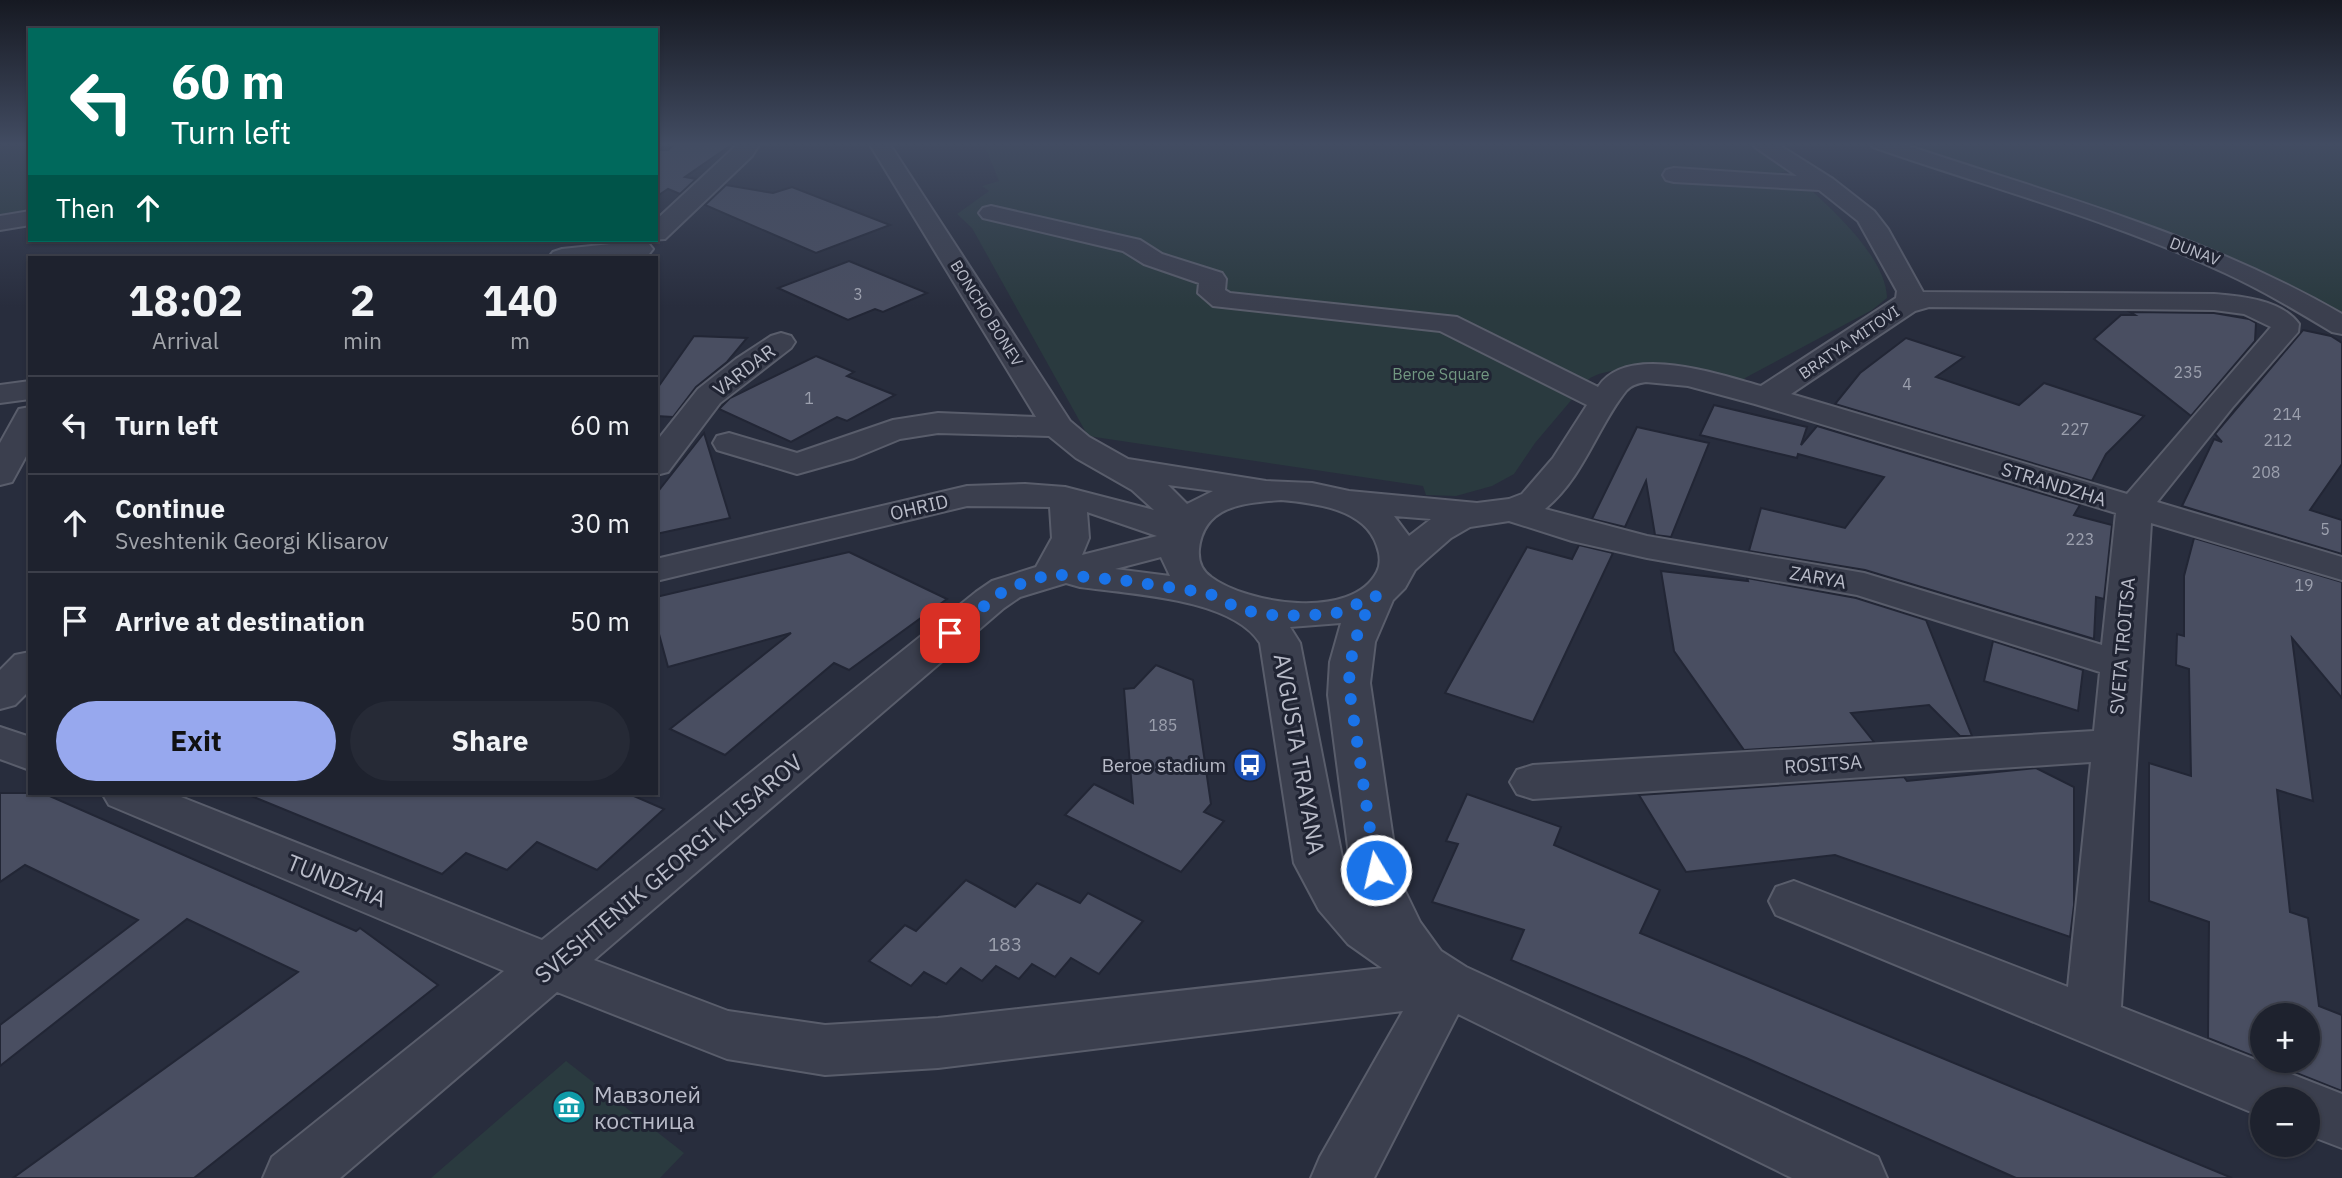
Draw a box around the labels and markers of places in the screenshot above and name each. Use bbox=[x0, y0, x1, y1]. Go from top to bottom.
pin bbox=[920, 603, 980, 663]
bus stop icon: Beroe stadium bbox=[1231, 746, 1269, 784]
place label: Beroe stadium bbox=[1102, 753, 1226, 777]
place label: Мавзолей костница bbox=[594, 1079, 701, 1135]
museum icon: Мавзолей костница bbox=[550, 1088, 588, 1126]

